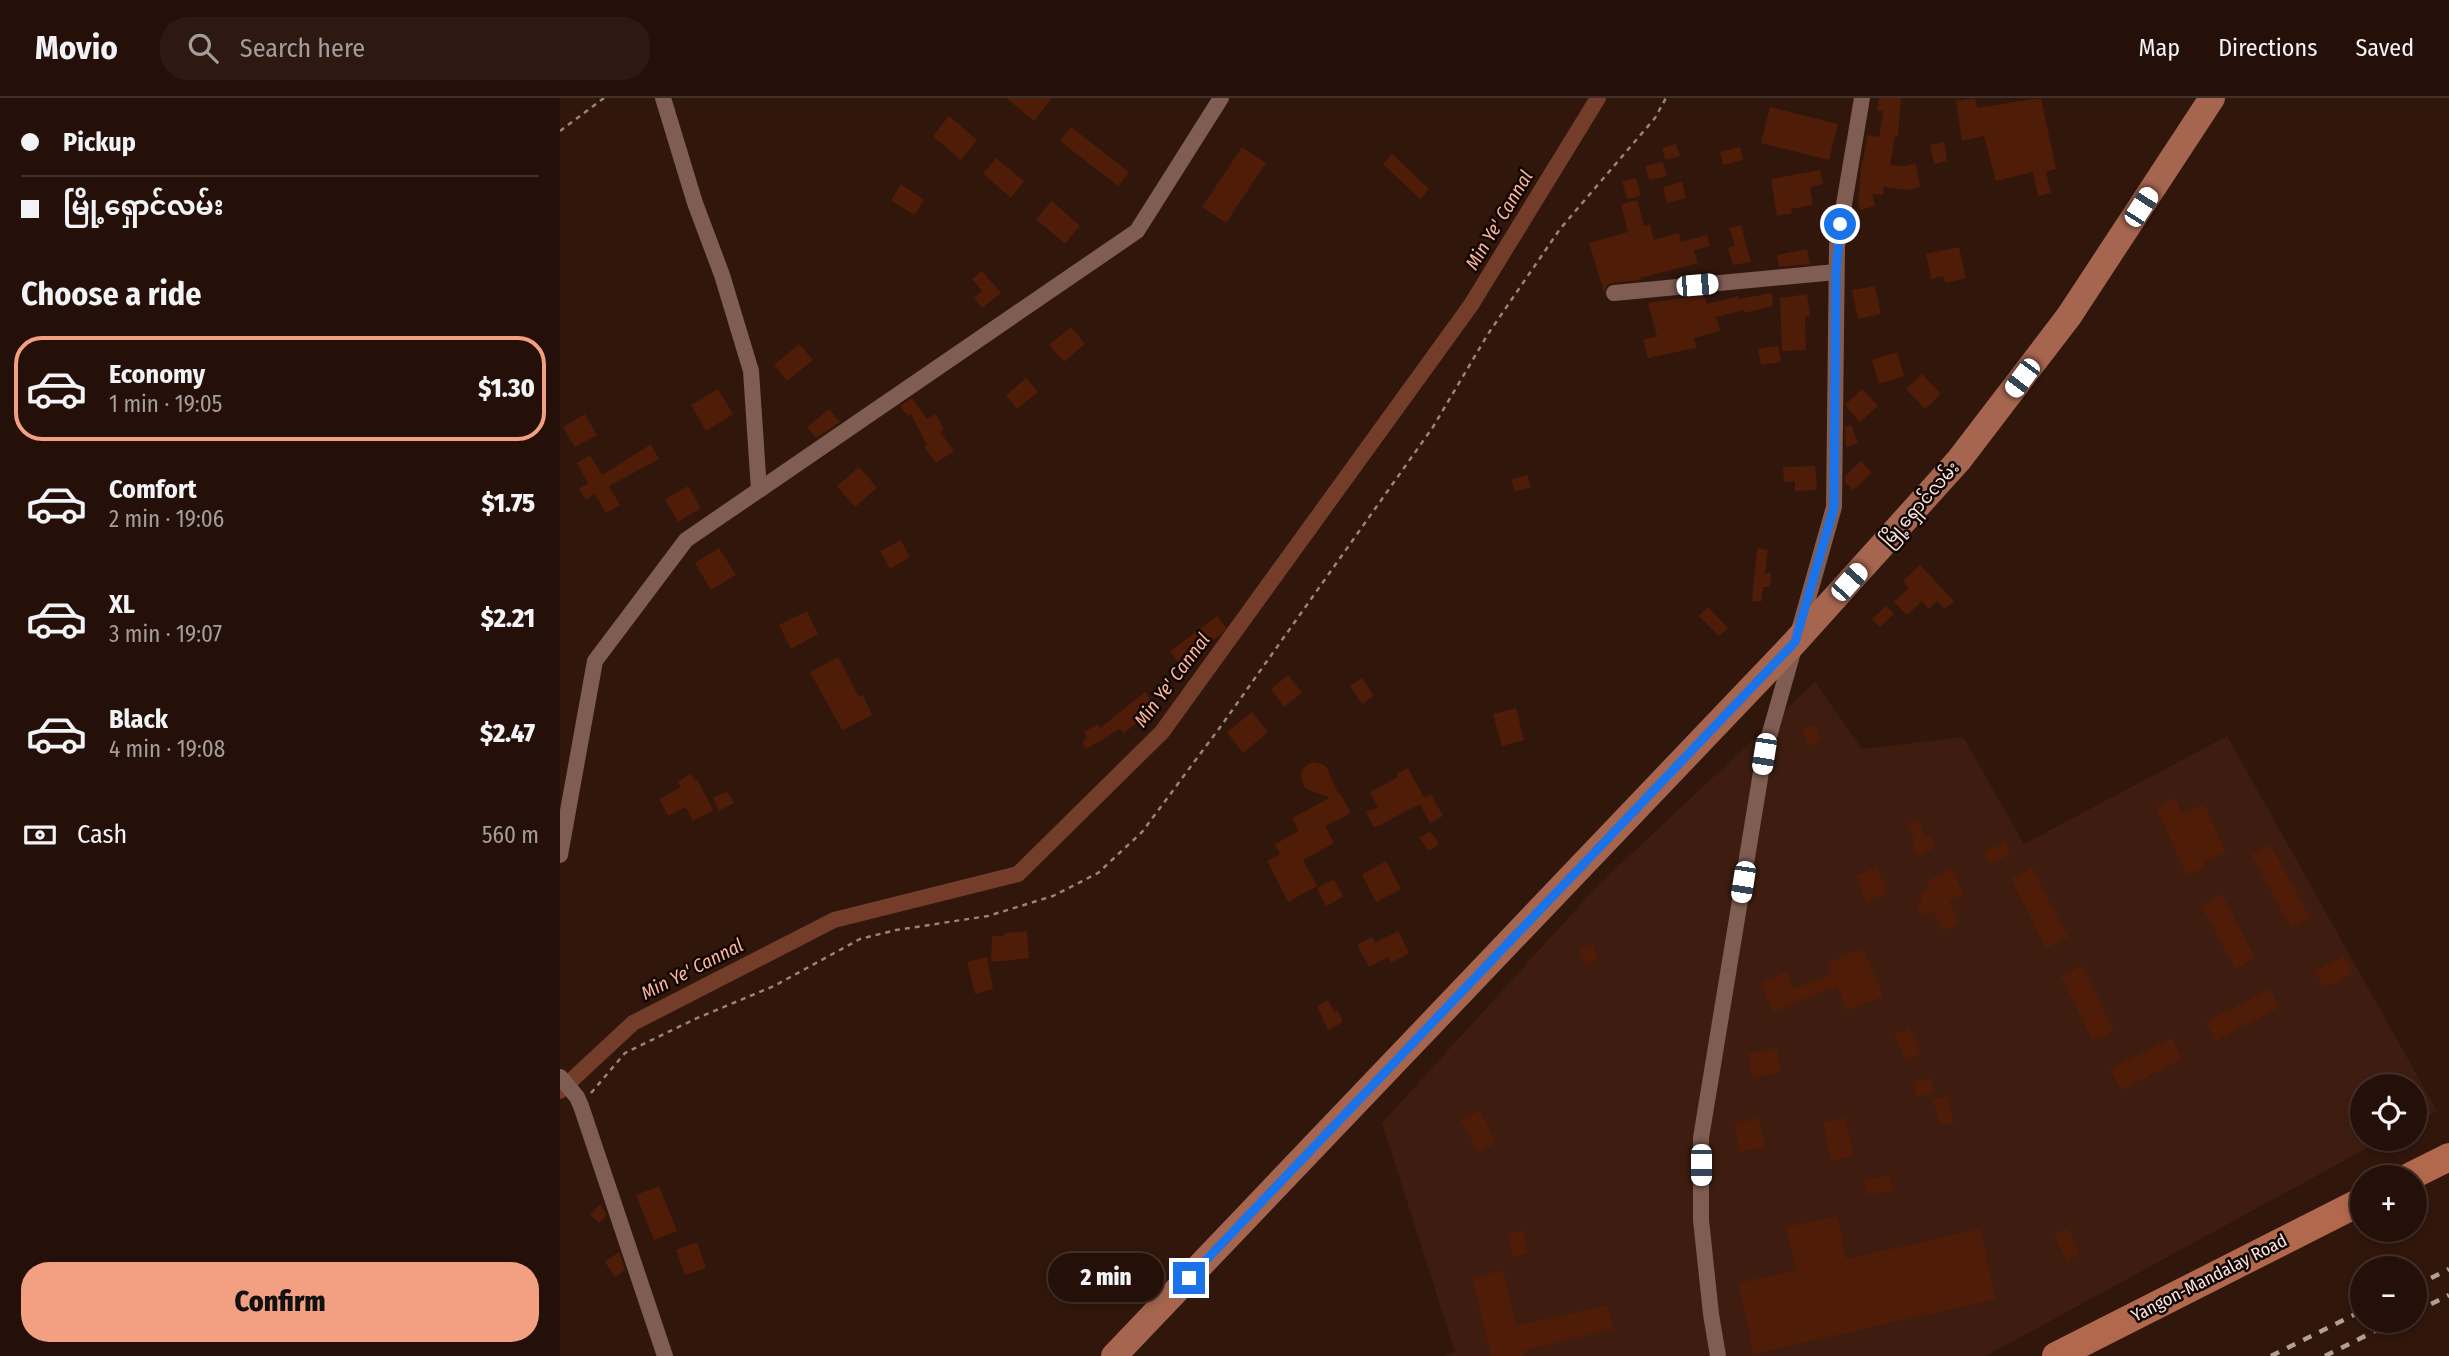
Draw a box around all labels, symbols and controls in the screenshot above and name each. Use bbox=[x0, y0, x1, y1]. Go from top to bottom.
search box bbox=[160, 17, 650, 80]
text: Movio bbox=[35, 28, 118, 68]
icon: search bbox=[184, 29, 222, 67]
text: Search here bbox=[240, 33, 365, 64]
text: Map bbox=[2139, 34, 2180, 62]
text: Directions bbox=[2218, 34, 2317, 62]
text: Saved bbox=[2355, 34, 2414, 62]
text: Pickup bbox=[63, 127, 136, 158]
water label: Min Ye' Cannal bbox=[1460, 166, 1538, 274]
car bbox=[2121, 184, 2162, 230]
text: မြို့ရှောင်လမ်း bbox=[63, 191, 224, 222]
route start bbox=[1824, 208, 1856, 240]
car bbox=[1676, 273, 1719, 297]
text: Choose a ride bbox=[21, 275, 202, 313]
car bbox=[2001, 355, 2044, 401]
icon: car bbox=[25, 357, 88, 420]
text: Economy bbox=[109, 359, 205, 390]
text: $1.30 bbox=[478, 373, 535, 404]
text: 1 min · 19:05 bbox=[109, 390, 222, 418]
street label: မြို့ရှောင်လမ်း bbox=[1874, 455, 1967, 554]
icon: car bbox=[25, 472, 88, 535]
text: Comfort bbox=[109, 474, 197, 505]
text: $1.75 bbox=[482, 488, 535, 519]
text: 2 min · 19:06 bbox=[109, 505, 224, 533]
car bbox=[1828, 559, 1871, 605]
icon: car bbox=[25, 587, 88, 650]
text: XL bbox=[109, 589, 135, 620]
text: $2.21 bbox=[481, 603, 535, 634]
text: 3 min · 19:07 bbox=[109, 620, 222, 648]
water label: Min Ye' Cannal bbox=[1129, 628, 1215, 732]
icon: car bbox=[25, 702, 88, 765]
text: Black bbox=[109, 704, 168, 735]
text: $2.47 bbox=[480, 718, 535, 749]
car bbox=[1751, 732, 1778, 776]
text: 4 min · 19:08 bbox=[109, 735, 225, 763]
icon: cash bbox=[21, 816, 59, 854]
text: Cash bbox=[77, 819, 127, 850]
text: 560 m bbox=[482, 821, 539, 849]
car bbox=[1730, 860, 1757, 904]
water label: Min Ye' Cannal bbox=[637, 933, 747, 1005]
map controls bbox=[2350, 1074, 2427, 1333]
button: locate bbox=[2350, 1074, 2427, 1151]
car bbox=[1691, 1144, 1712, 1186]
button: + bbox=[2350, 1165, 2427, 1242]
street label: Yangon-Mandalay Road bbox=[2127, 1229, 2291, 1327]
callout: 2 min bbox=[1049, 1254, 1164, 1302]
button: − bbox=[2350, 1256, 2427, 1333]
button: Confirm bbox=[21, 1262, 539, 1342]
route end bbox=[1173, 1262, 1205, 1294]
text: 2 min bbox=[1081, 1263, 1131, 1291]

